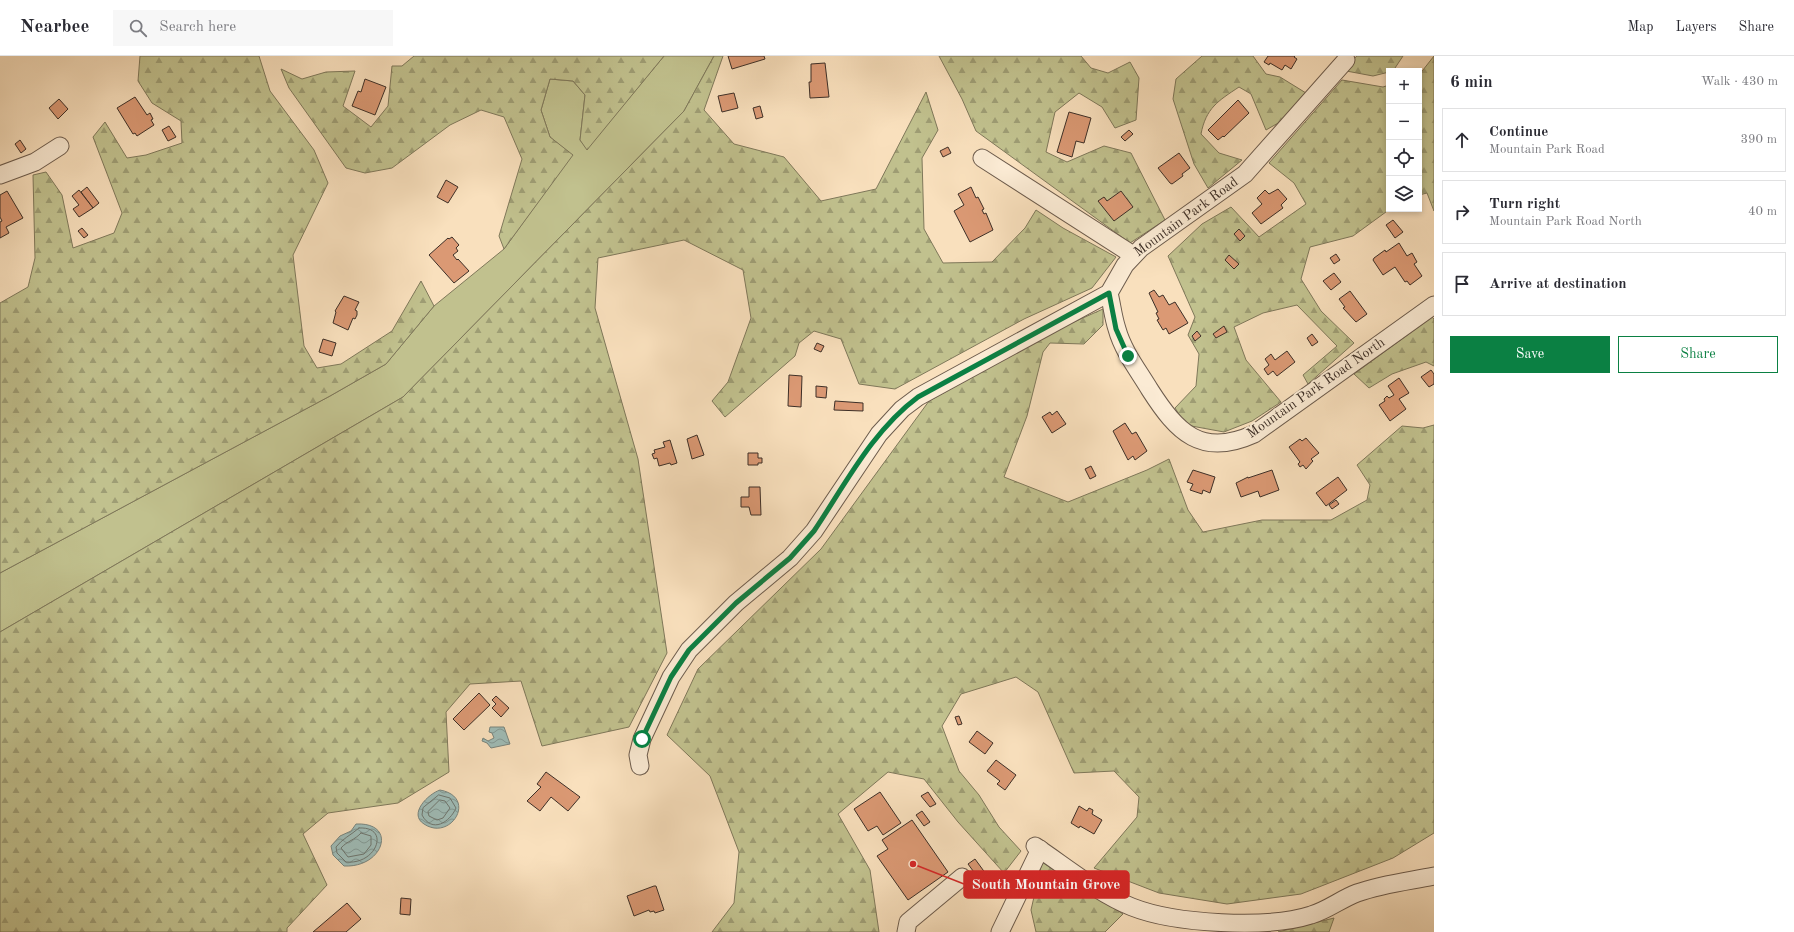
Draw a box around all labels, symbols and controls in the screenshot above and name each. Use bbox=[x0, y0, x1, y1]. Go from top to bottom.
search box bbox=[113, 10, 393, 46]
icon: search bbox=[127, 17, 149, 39]
text: Nearbee bbox=[20, 18, 89, 37]
text: Search here bbox=[159, 20, 236, 35]
text: Map bbox=[1628, 20, 1654, 34]
text: Layers bbox=[1676, 20, 1717, 34]
text: Share bbox=[1739, 20, 1774, 34]
map controls bbox=[1386, 68, 1422, 212]
button: + bbox=[1386, 68, 1422, 104]
text: 6 min bbox=[1450, 74, 1493, 91]
text: Walk · 430 m bbox=[1701, 75, 1778, 88]
button: − bbox=[1386, 104, 1422, 140]
text: Continue bbox=[1489, 125, 1548, 140]
icon: ahead bbox=[1451, 129, 1473, 151]
text: 390 m bbox=[1740, 133, 1777, 146]
button: locate bbox=[1386, 140, 1422, 176]
text: Mountain Park Road bbox=[1489, 143, 1605, 156]
street label: Mountain Park Road bbox=[1131, 175, 1241, 259]
button: layers bbox=[1386, 176, 1422, 212]
text: Turn right bbox=[1489, 197, 1560, 212]
icon: right bbox=[1451, 201, 1473, 223]
text: 40 m bbox=[1748, 205, 1777, 218]
text: Mountain Park Road North bbox=[1489, 215, 1642, 228]
icon: arrive bbox=[1451, 273, 1473, 295]
text: Arrive at destination bbox=[1489, 277, 1627, 292]
street label: Mountain Park Road North bbox=[1245, 335, 1388, 441]
button: Save bbox=[1450, 336, 1610, 373]
button: Share bbox=[1618, 336, 1778, 373]
route end bbox=[1119, 347, 1137, 365]
route start bbox=[633, 730, 651, 748]
callout: South Mountain Grove bbox=[964, 871, 1129, 898]
text: South Mountain Grove bbox=[972, 878, 1120, 893]

